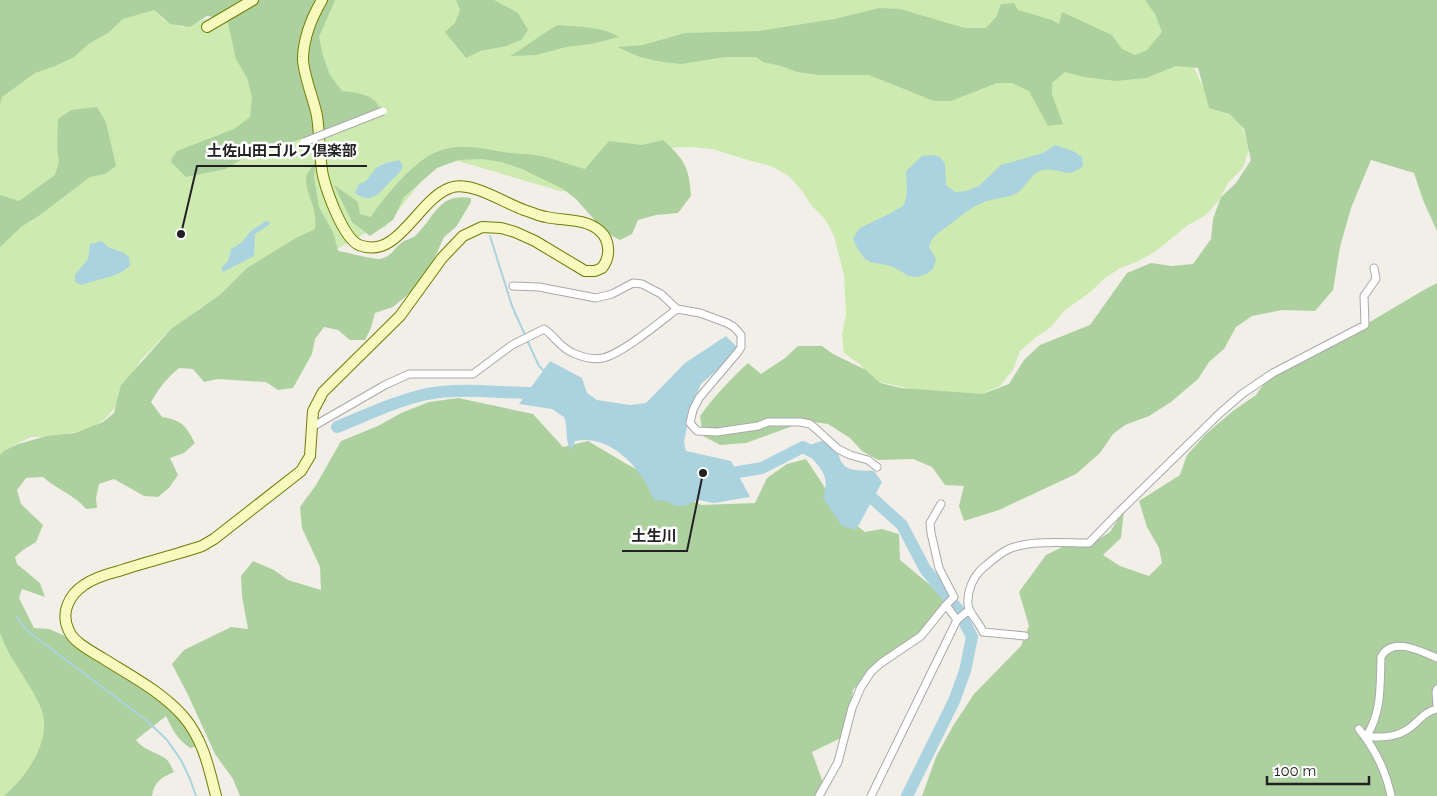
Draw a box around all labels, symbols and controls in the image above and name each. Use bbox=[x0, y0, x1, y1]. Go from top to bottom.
callout: 土佐山田ゴルフ倶楽部 bbox=[197, 136, 367, 166]
text: 土佐山田ゴルフ倶楽部 bbox=[207, 142, 357, 160]
callout: 土生川 bbox=[622, 521, 687, 551]
text: 土生川 bbox=[631, 527, 677, 545]
scale bar bbox=[1267, 754, 1370, 786]
text: 100 m bbox=[1274, 762, 1316, 780]

